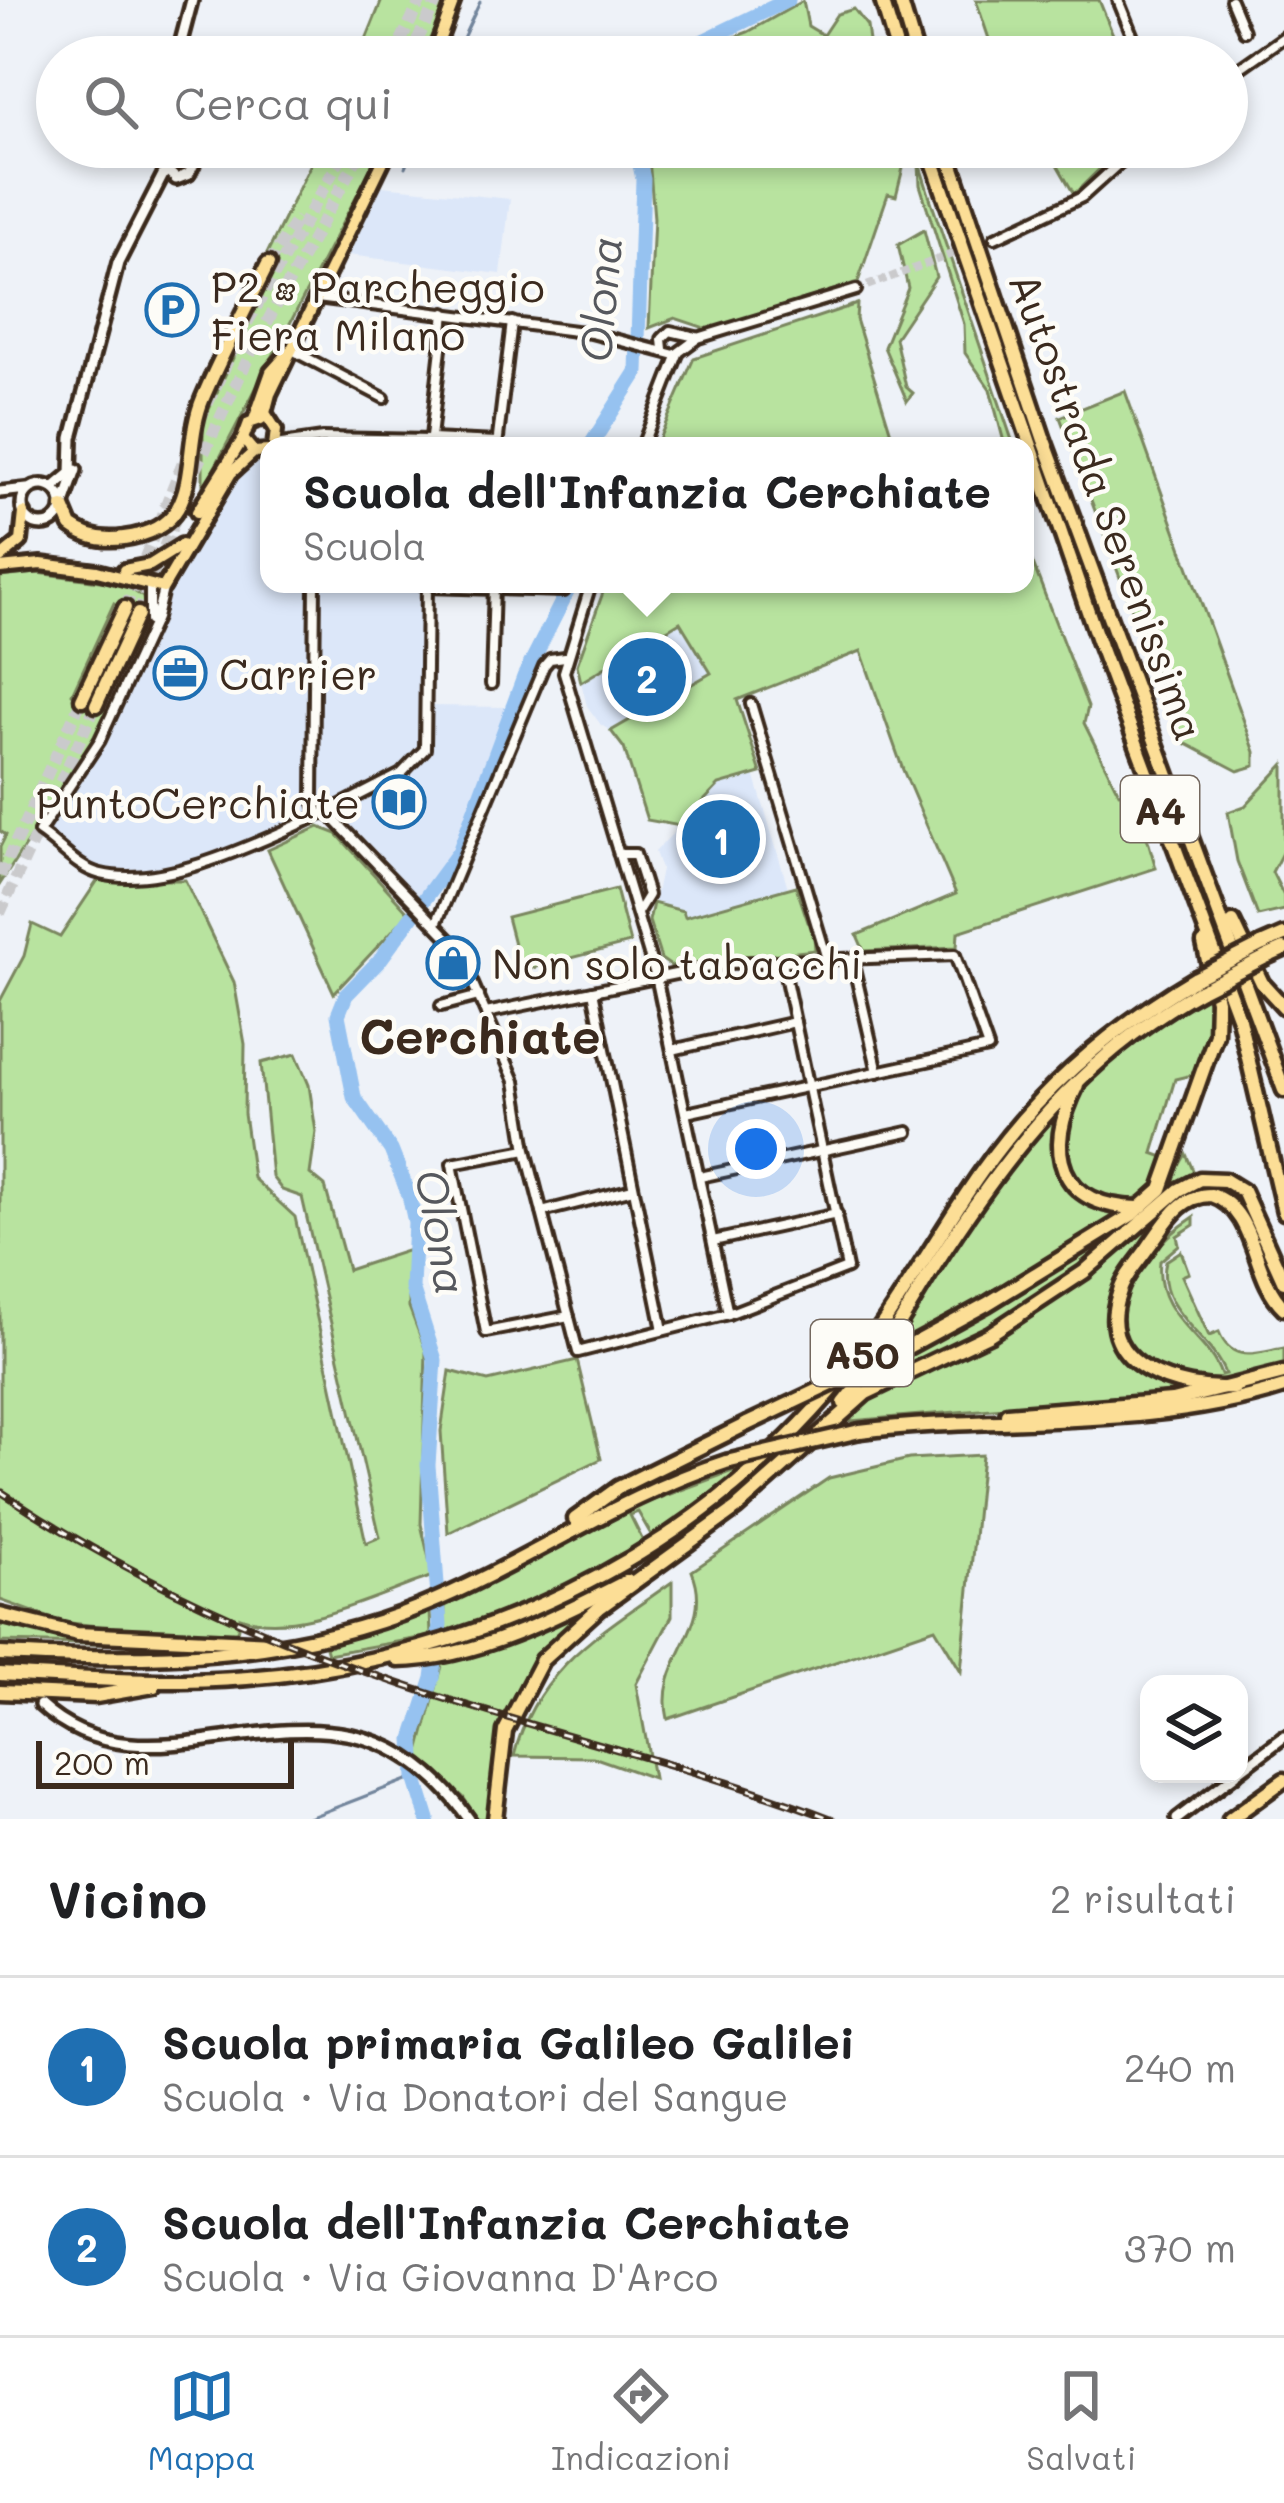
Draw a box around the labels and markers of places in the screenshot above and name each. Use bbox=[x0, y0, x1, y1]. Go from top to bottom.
place label: P2 • Parcheggio Fiera Milano bbox=[211, 259, 545, 362]
parking icon: P2 • Parcheggio Fiera Milano bbox=[144, 282, 200, 338]
pin: 2 bbox=[608, 632, 686, 722]
office icon: Carrier bbox=[152, 645, 208, 701]
place label: Carrier bbox=[219, 646, 377, 701]
library icon: PuntoCerchiate bbox=[371, 774, 427, 830]
place label: PuntoCerchiate bbox=[36, 775, 360, 830]
pin: 1 bbox=[682, 794, 760, 884]
shop icon: Non solo tabacchi bbox=[425, 935, 481, 991]
place label: Non solo tabacchi bbox=[492, 936, 862, 991]

